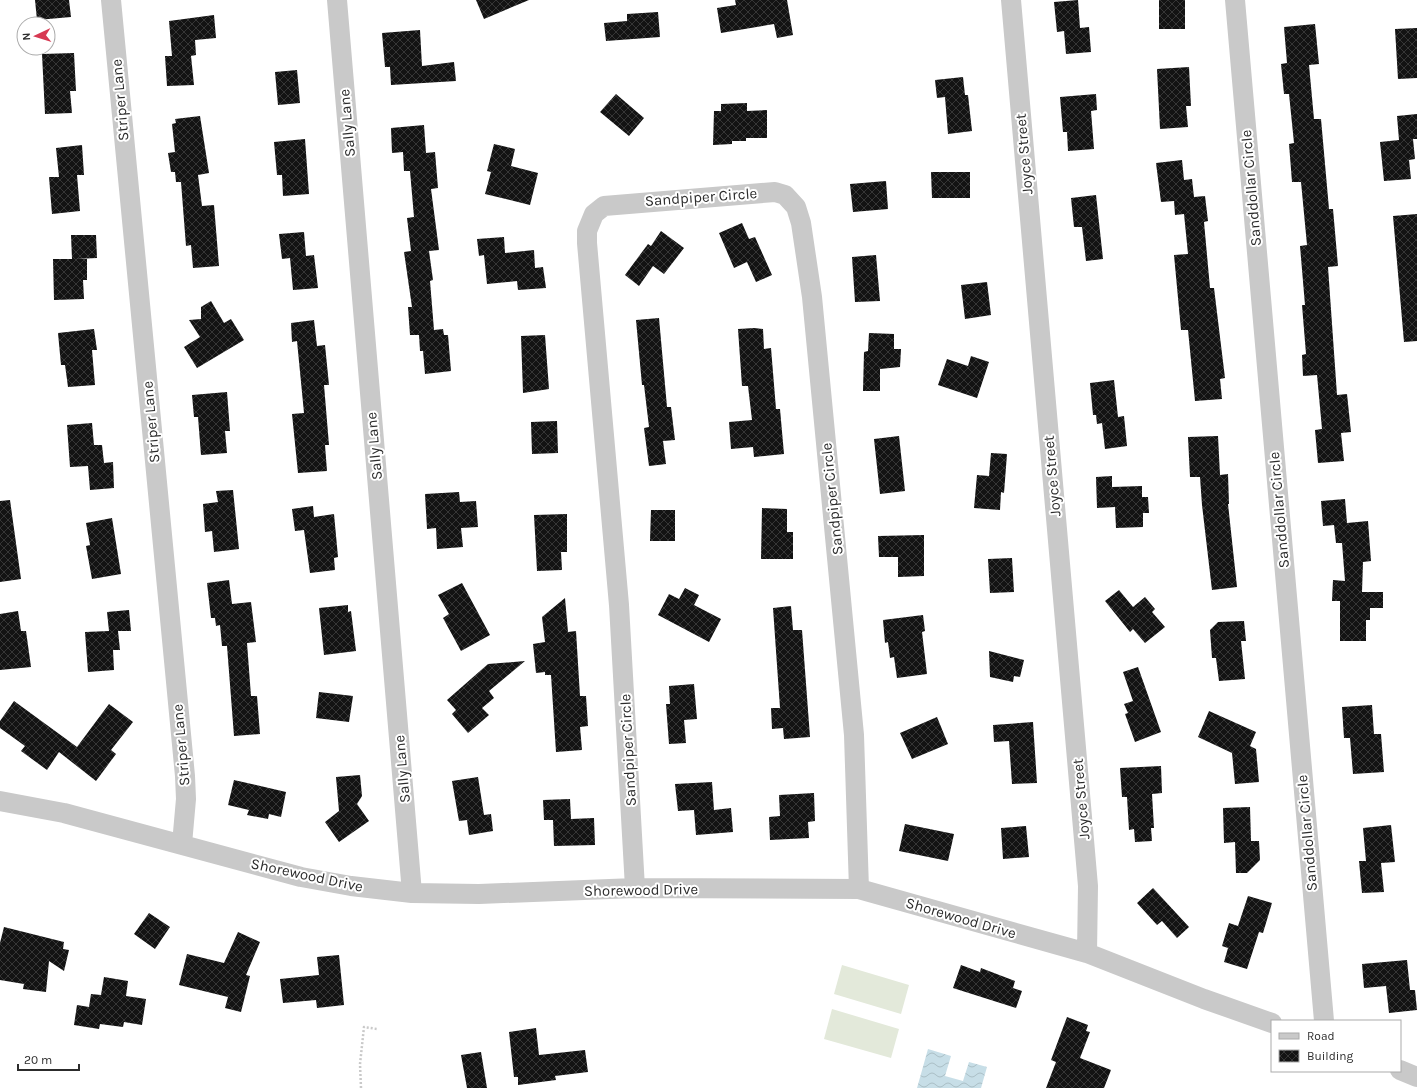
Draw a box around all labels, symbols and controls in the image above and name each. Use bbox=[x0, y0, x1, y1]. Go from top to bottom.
north arrow bbox=[16, 16, 56, 56]
text: N bbox=[20, 32, 33, 41]
street label: Striper Lane bbox=[107, 58, 133, 142]
street label: Sally Lane bbox=[335, 88, 359, 158]
street label: Joyce Street bbox=[1011, 112, 1037, 195]
street label: Sanddollar Circle bbox=[1237, 129, 1265, 247]
street label: Sandpiper Circle bbox=[644, 184, 758, 210]
street label: Striper Lane bbox=[138, 380, 164, 464]
street label: Sally Lane bbox=[362, 411, 386, 481]
street label: Joyce Street bbox=[1039, 434, 1065, 517]
street label: Sandpiper Circle bbox=[817, 442, 847, 556]
street label: Sanddollar Circle bbox=[1265, 451, 1293, 569]
street label: Sandpiper Circle bbox=[616, 693, 640, 807]
street label: Striper Lane bbox=[168, 703, 194, 787]
street label: Sally Lane bbox=[390, 734, 414, 804]
street label: Joyce Street bbox=[1068, 757, 1094, 840]
street label: Sanddollar Circle bbox=[1293, 774, 1321, 892]
street label: Shorewood Drive bbox=[249, 854, 365, 896]
street label: Shorewood Drive bbox=[584, 880, 698, 900]
street label: Shorewood Drive bbox=[904, 894, 1018, 942]
legend bbox=[1271, 1020, 1401, 1072]
text: Road bbox=[1307, 1029, 1335, 1043]
scale bar bbox=[18, 1046, 79, 1072]
text: Building bbox=[1307, 1049, 1354, 1063]
text: 20 m bbox=[24, 1053, 52, 1067]

